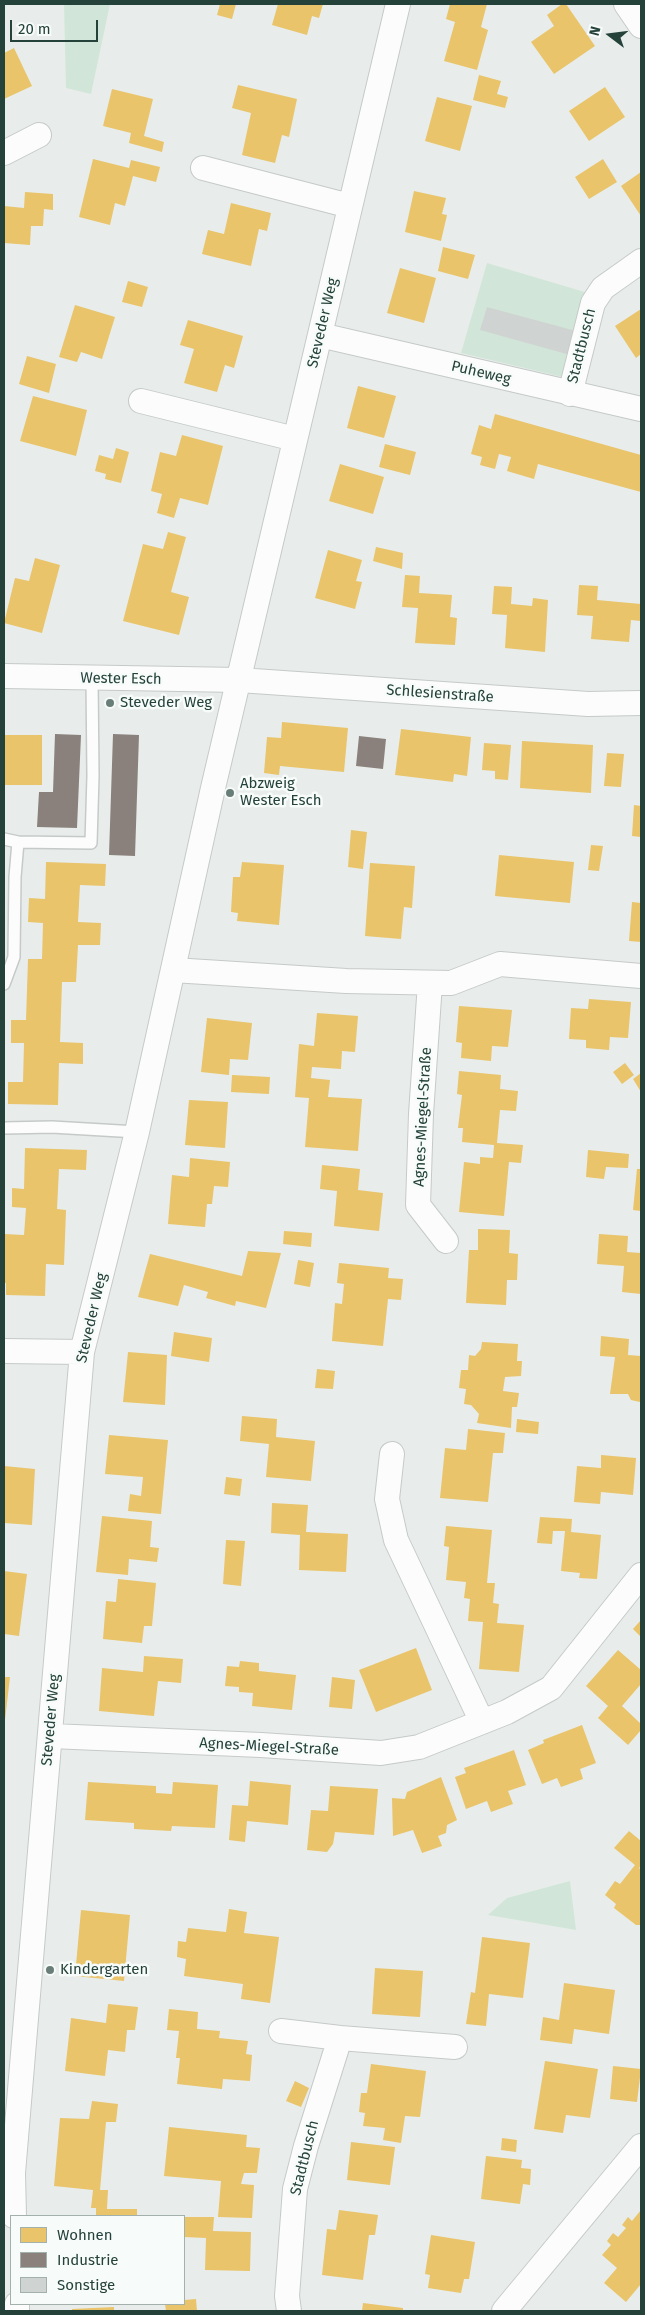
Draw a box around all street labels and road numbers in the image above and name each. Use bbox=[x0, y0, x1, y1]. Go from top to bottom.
street label: Steveder Weg bbox=[304, 276, 342, 370]
street label: Stadtbusch bbox=[564, 307, 600, 385]
street label: Puheweg bbox=[449, 357, 513, 389]
street label: Wester Esch bbox=[80, 669, 162, 689]
street label: Schlesienstraße bbox=[386, 681, 494, 707]
street label: Agnes-Miegel-Straße bbox=[410, 1047, 436, 1187]
street label: Steveder Weg bbox=[73, 1271, 111, 1365]
street label: Steveder Weg bbox=[38, 1673, 64, 1767]
street label: Agnes-Miegel-Straße bbox=[199, 1734, 339, 1760]
street label: Stadtbusch bbox=[287, 2119, 323, 2197]

